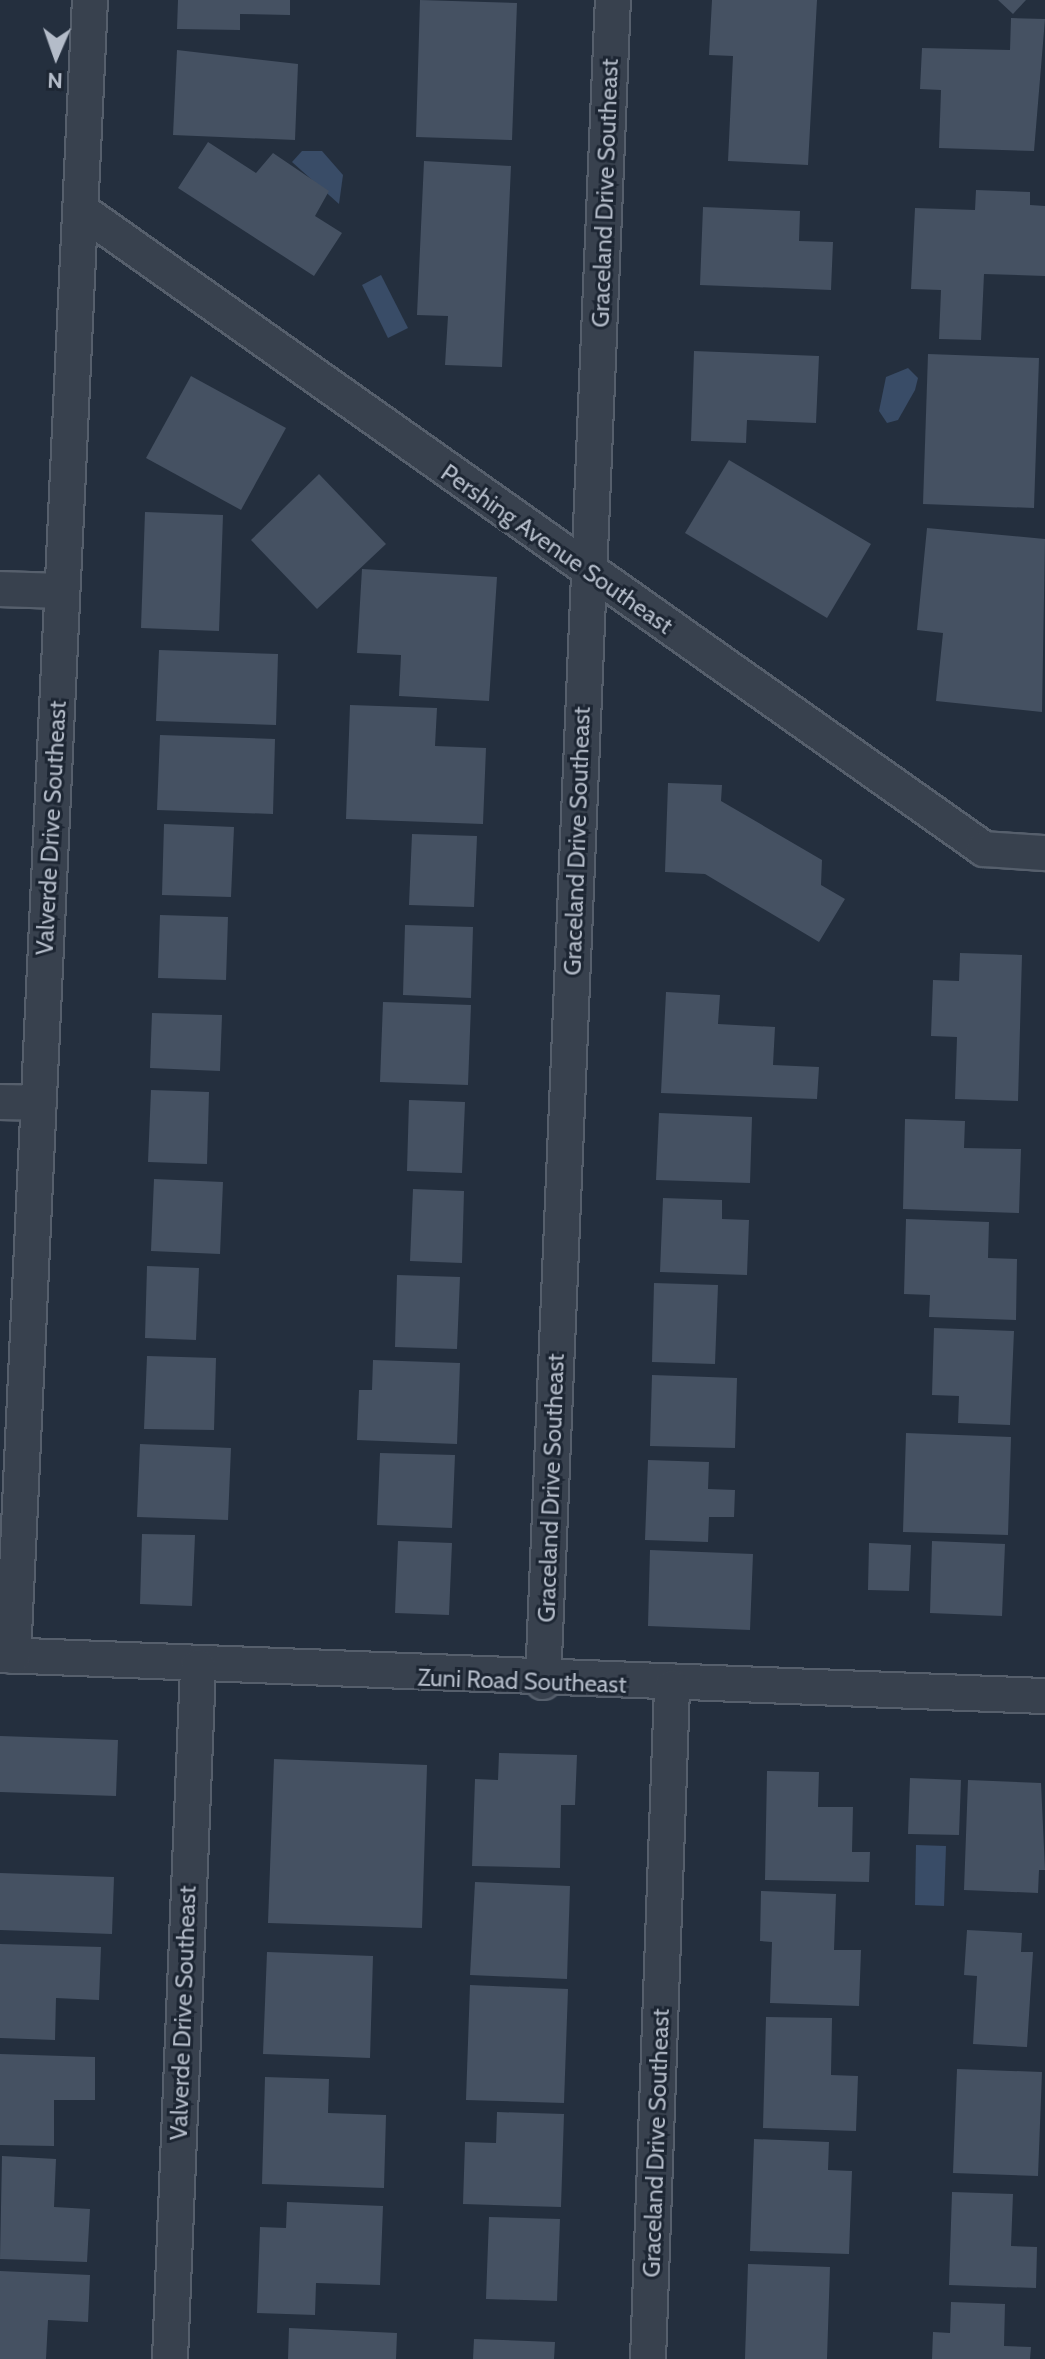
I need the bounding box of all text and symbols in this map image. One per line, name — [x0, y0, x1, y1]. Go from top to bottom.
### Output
north arrow — [16, 16, 96, 96]
street label: Graceland Drive Southeast — [586, 58, 624, 328]
text: N — [47, 67, 63, 94]
street label: Pershing Avenue Southeast — [436, 458, 678, 640]
street label: Valverde Drive Southeast — [30, 700, 72, 956]
street label: Graceland Drive Southeast — [558, 706, 596, 976]
street label: Graceland Drive Southeast — [532, 1353, 570, 1623]
street label: Zuni Road Southeast — [417, 1663, 627, 1699]
street label: Valverde Drive Southeast — [164, 1885, 202, 2141]
street label: Graceland Drive Southeast — [637, 2008, 675, 2278]

